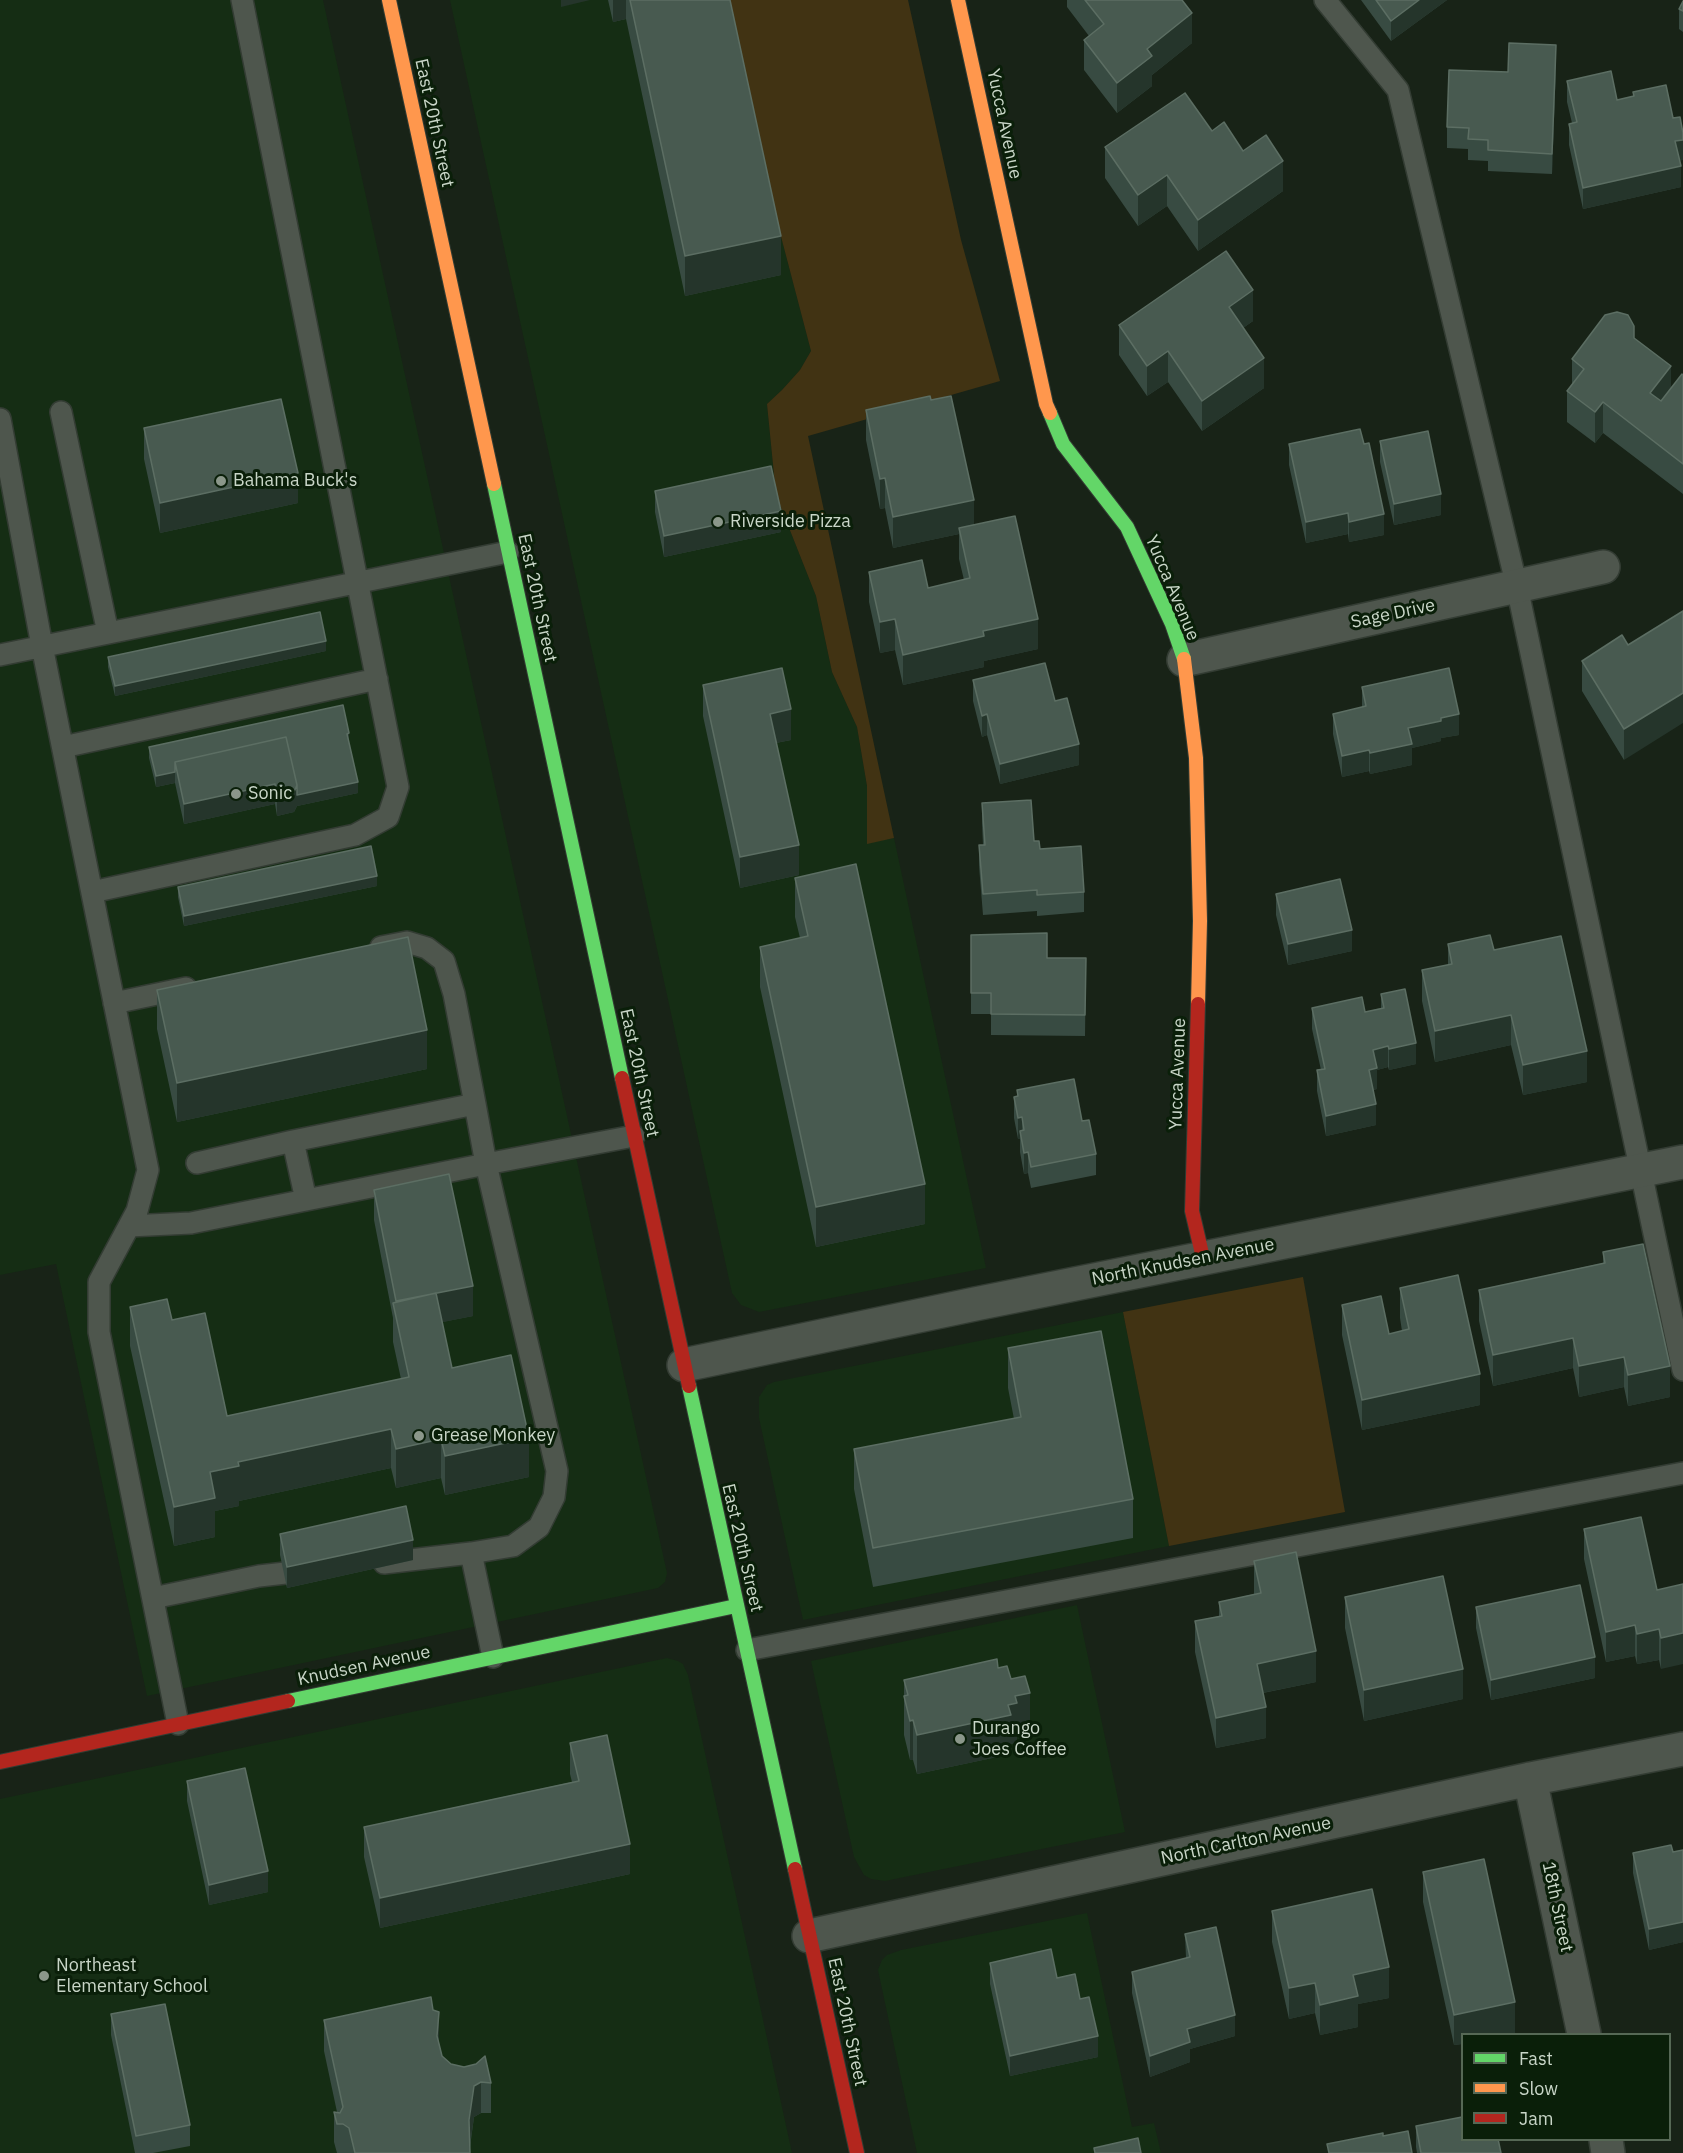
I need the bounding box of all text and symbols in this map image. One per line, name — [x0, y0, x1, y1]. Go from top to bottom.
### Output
street label: East 20th Street — [410, 57, 458, 189]
street label: Yucca Avenue — [982, 67, 1026, 181]
place label: Bahama Buck's — [233, 470, 357, 492]
marker: Bahama Buck's — [214, 474, 228, 488]
place label: Riverside Pizza — [730, 511, 851, 533]
marker: Riverside Pizza — [711, 515, 725, 529]
street label: East 20th Street — [513, 532, 561, 664]
street label: Yucca Avenue — [1140, 532, 1204, 644]
street label: Sage Drive — [1349, 595, 1437, 633]
place label: Sonic — [248, 783, 292, 805]
marker: Sonic — [229, 787, 243, 801]
street label: East 20th Street — [615, 1007, 663, 1139]
street label: Yucca Avenue — [1165, 1017, 1191, 1131]
street label: North Knudsen Avenue — [1090, 1234, 1276, 1290]
place label: Grease Monkey — [431, 1425, 555, 1447]
marker: Grease Monkey — [412, 1429, 426, 1443]
street label: East 20th Street — [717, 1482, 767, 1614]
street label: Knudsen Avenue — [296, 1641, 432, 1691]
place label: Durango Joes Coffee — [972, 1718, 1067, 1760]
marker: Durango Joes Coffee — [953, 1732, 967, 1746]
street label: North Carlton Avenue — [1159, 1812, 1333, 1870]
street label: 18th Street — [1537, 1860, 1577, 1954]
place label: Northeast Elementary School — [56, 1955, 208, 1998]
street label: East 20th Street — [823, 1956, 871, 2088]
marker: Northeast Elementary School — [37, 1969, 51, 1983]
legend — [1461, 2033, 1671, 2141]
text: Fast — [1519, 2047, 1553, 2070]
text: Slow — [1519, 2077, 1558, 2100]
text: Jam — [1519, 2107, 1554, 2130]

